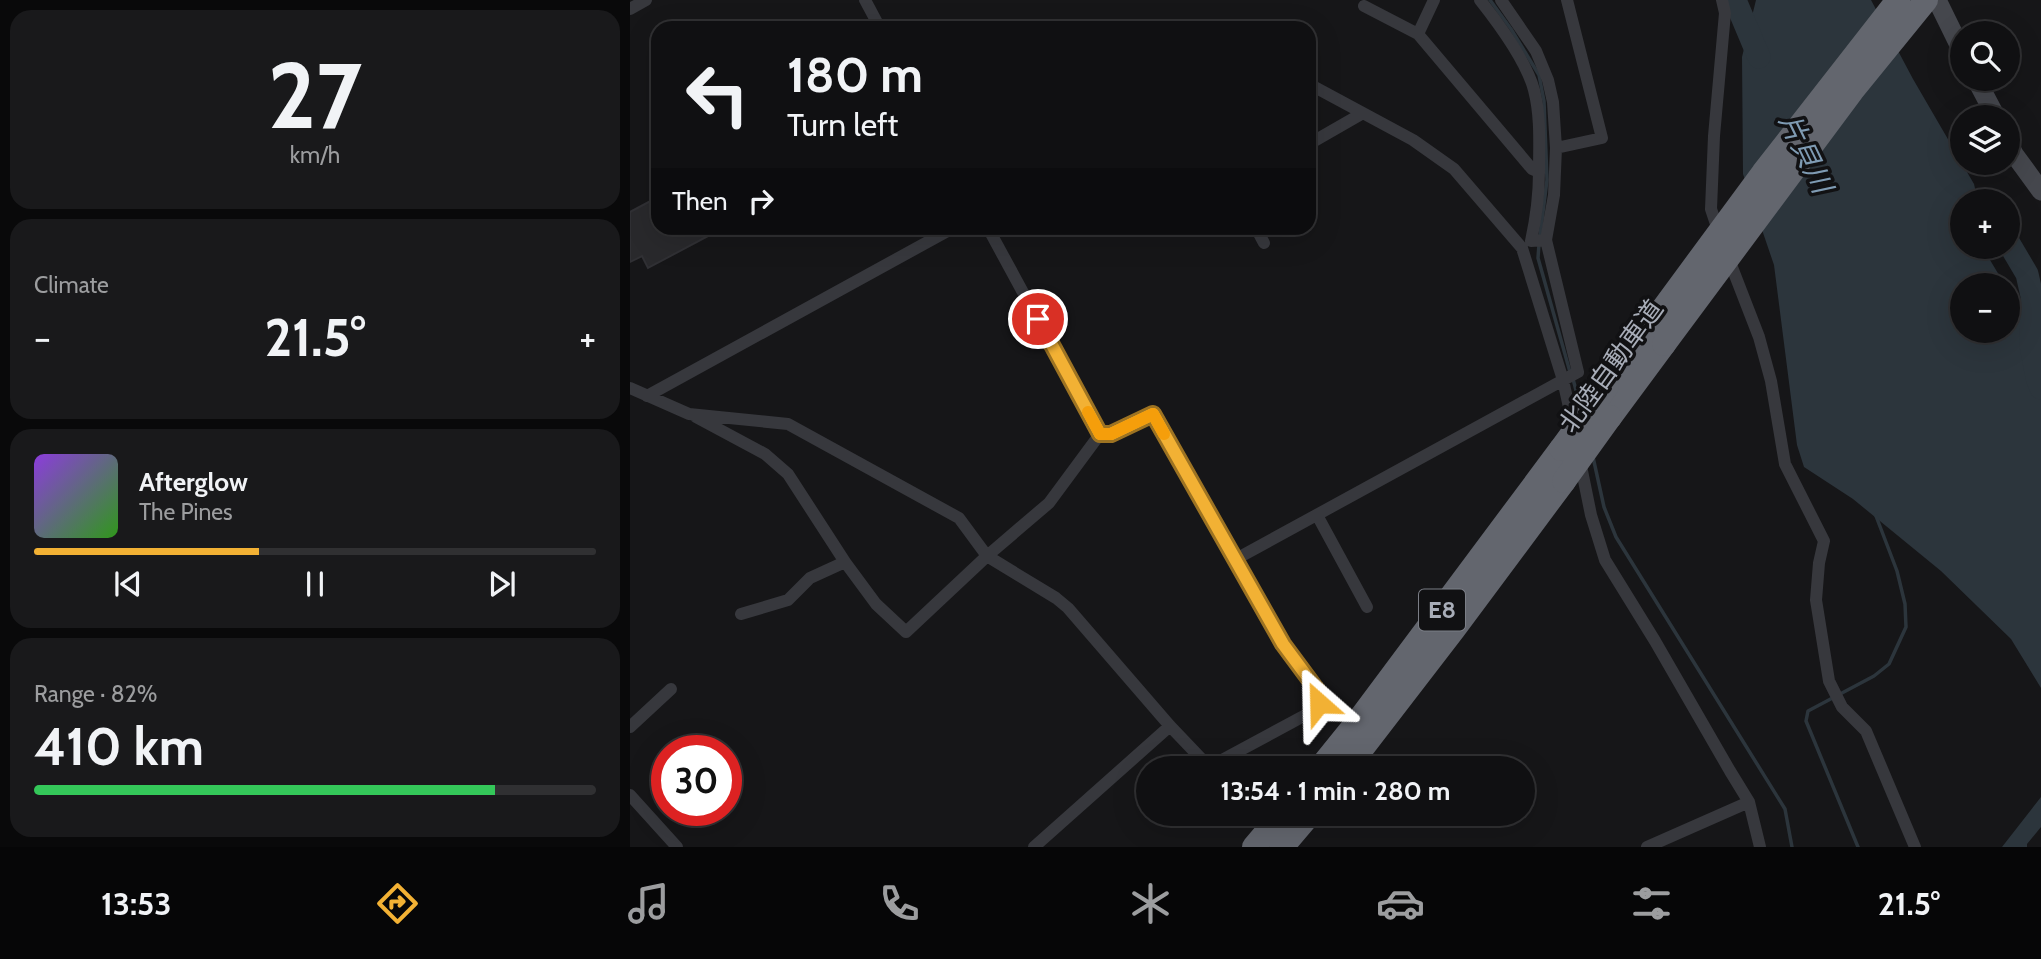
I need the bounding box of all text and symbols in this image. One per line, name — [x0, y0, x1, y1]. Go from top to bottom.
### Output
map controls — [1950, 21, 2020, 343]
button: search — [1950, 21, 2020, 91]
text: 27 — [268, 40, 362, 151]
text: 180 m — [787, 45, 923, 104]
icon: left — [672, 49, 763, 140]
text: Turn left — [787, 105, 898, 144]
button: layers — [1950, 105, 2020, 175]
water label: 片貝川 — [1772, 108, 1841, 201]
text: km/h — [290, 141, 340, 169]
icon: right — [742, 182, 780, 220]
text: Then — [672, 185, 728, 217]
button: + — [1950, 189, 2020, 259]
text: Climate — [34, 271, 109, 299]
button: − — [1950, 273, 2020, 343]
pin — [1008, 289, 1068, 349]
street label: 北陸自動車道 — [1552, 293, 1670, 439]
icon: arrive — [1019, 300, 1057, 338]
text: 21.5° — [264, 306, 366, 369]
text: − — [34, 314, 51, 361]
text: + — [579, 314, 596, 361]
text: Afterglow — [139, 466, 248, 498]
text: The Pines — [139, 498, 233, 526]
icon: previous — [109, 565, 147, 603]
icon: pause — [296, 565, 334, 603]
icon: next — [483, 565, 521, 603]
road number: E8 — [1419, 590, 1465, 630]
position arrow — [1282, 666, 1356, 740]
text: Range · 82% — [34, 680, 157, 708]
text: 410 km — [34, 715, 204, 778]
speed limit sign: 30 — [651, 735, 742, 826]
text: 13:54 · 1 min · 280 m — [1221, 775, 1450, 807]
icon: directions — [373, 879, 422, 928]
icon: music — [624, 879, 673, 928]
icon: phone — [875, 879, 924, 928]
icon: climate — [1126, 879, 1175, 928]
icon: car — [1376, 879, 1425, 928]
icon: filters — [1627, 879, 1676, 928]
text: 13:53 — [101, 884, 171, 923]
text: 21.5° — [1878, 884, 1940, 923]

